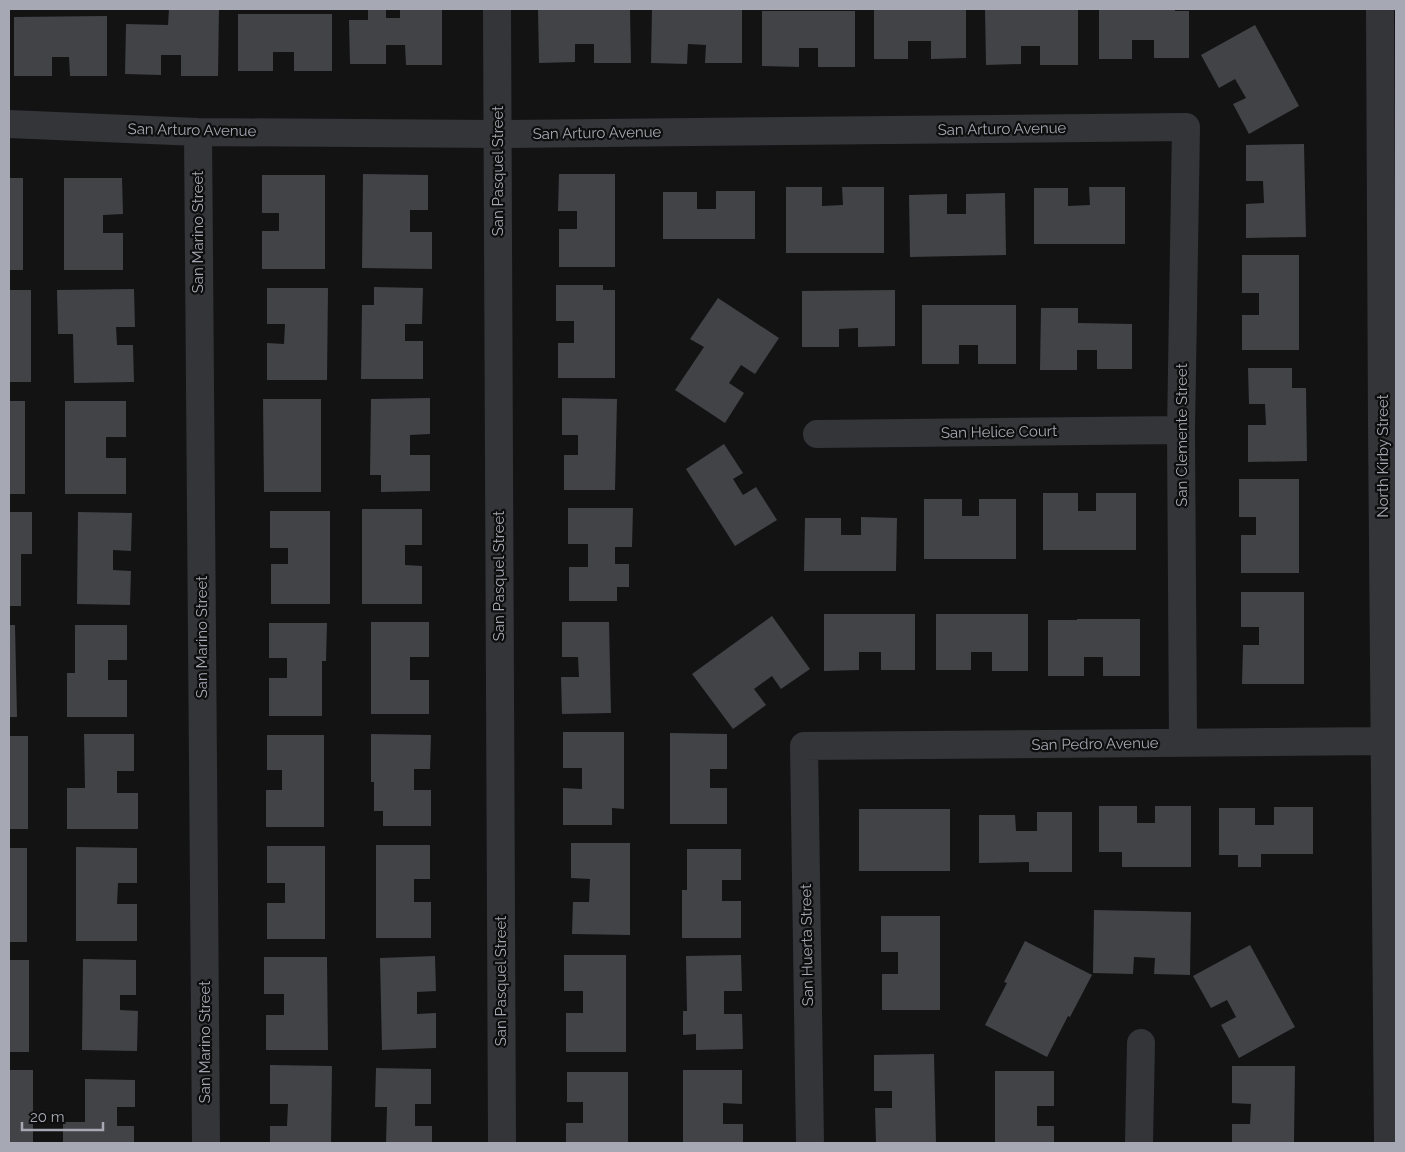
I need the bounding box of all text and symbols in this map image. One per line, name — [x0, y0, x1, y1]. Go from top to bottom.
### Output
street label: San Pasquel Street — [489, 106, 507, 236]
street label: San Arturo Avenue — [938, 119, 1067, 139]
street label: San Arturo Avenue — [128, 120, 257, 140]
street label: San Arturo Avenue — [533, 123, 662, 143]
street label: San Marino Street — [189, 171, 207, 293]
street label: San Clemente Street — [1173, 363, 1191, 507]
street label: North Kirby Street — [1374, 394, 1392, 518]
street label: San Helice Court — [941, 422, 1057, 442]
street label: San Pasquel Street — [490, 511, 508, 641]
street label: San Marino Street — [193, 576, 211, 698]
street label: San Pedro Avenue — [1031, 734, 1159, 754]
street label: San Huerta Street — [797, 884, 817, 1006]
street label: San Pasquel Street — [492, 916, 510, 1046]
street label: San Marino Street — [196, 981, 214, 1103]
scale bar — [22, 1100, 104, 1132]
text: 20 m — [30, 1108, 65, 1126]

